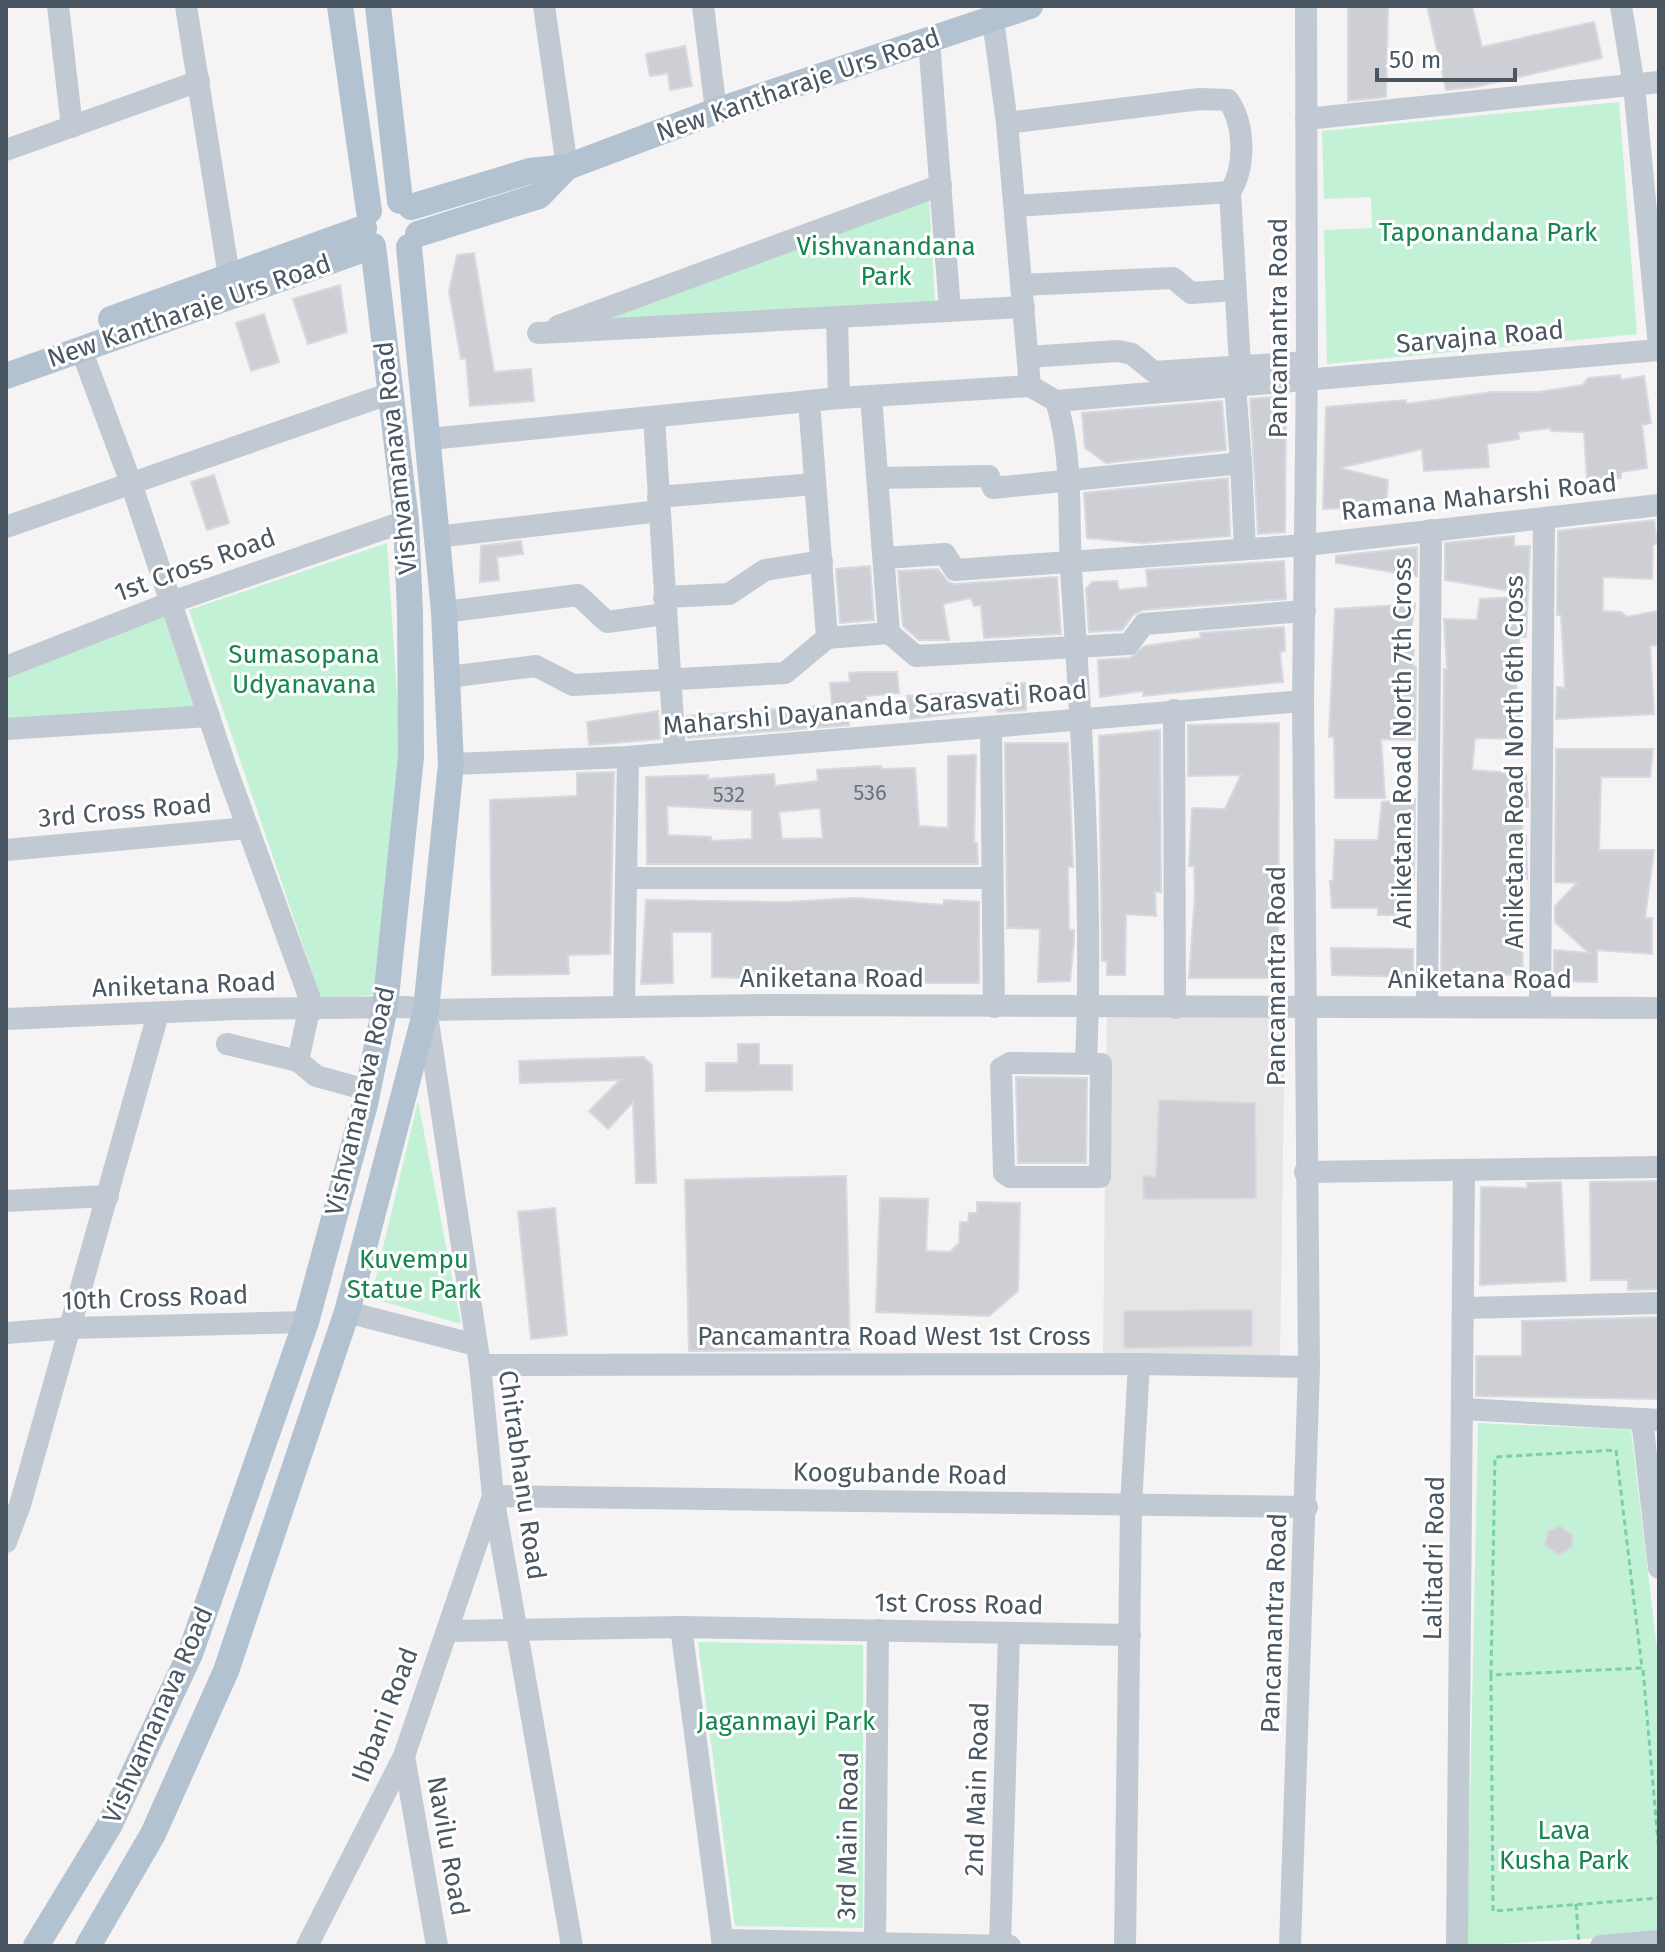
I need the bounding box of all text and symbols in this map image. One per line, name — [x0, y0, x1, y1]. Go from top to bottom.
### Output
street label: New Kantharaje Urs Road — [652, 22, 944, 148]
scale bar — [1377, 32, 1515, 82]
text: 50 m — [1389, 46, 1441, 74]
park label: Taponandana Park — [1379, 217, 1598, 248]
street label: Pancamantra Road — [1263, 218, 1294, 438]
park label: Vishvanandana Park — [796, 231, 976, 292]
street label: New Kantharaje Urs Road — [43, 248, 335, 374]
street label: Sarvajna Road — [1395, 314, 1565, 360]
street label: Vishvamanava Road — [368, 340, 424, 576]
street label: Ramana Maharshi Road — [1340, 467, 1618, 527]
street label: 1st Cross Road — [110, 522, 280, 608]
street label: Aniketana Road North 7th Cross — [1387, 557, 1418, 929]
street label: Aniketana Road North 6th Cross — [1499, 575, 1530, 949]
park label: Sumasopana Udyanavana — [228, 639, 380, 700]
street label: Maharshi Dayananda Sarasvati Road — [661, 674, 1089, 742]
house number: 536 — [853, 779, 887, 806]
house number: 532 — [713, 781, 745, 808]
street label: 3rd Cross Road — [37, 788, 213, 834]
street label: Pancamantra Road — [1261, 866, 1292, 1086]
street label: Aniketana Road — [740, 963, 924, 994]
street label: Aniketana Road — [1388, 964, 1572, 995]
street label: Aniketana Road — [91, 966, 277, 1004]
street label: Vishvamanava Road — [319, 983, 401, 1219]
park label: Kuvempu Statue Park — [347, 1244, 482, 1305]
street label: 10th Cross Road — [61, 1279, 249, 1317]
street label: Pancamantra Road West 1st Cross — [697, 1321, 1091, 1352]
street label: Chitrabhanu Road — [492, 1368, 552, 1582]
street label: Koogubande Road — [792, 1457, 1008, 1491]
street label: Lalitadri Road — [1417, 1475, 1451, 1641]
street label: Pancamantra Road — [1255, 1512, 1293, 1734]
street label: 1st Cross Road — [874, 1587, 1044, 1621]
street label: Vishvamanava Road — [96, 1602, 220, 1828]
street label: Ibbani Road — [345, 1643, 425, 1787]
street label: 2nd Main Road — [958, 1701, 996, 1877]
park label: Jaganmayi Park — [697, 1706, 876, 1737]
street label: 3rd Main Road — [831, 1752, 865, 1920]
street label: Navilu Road — [420, 1774, 476, 1918]
park label: Lava Kusha Park — [1499, 1815, 1630, 1876]

